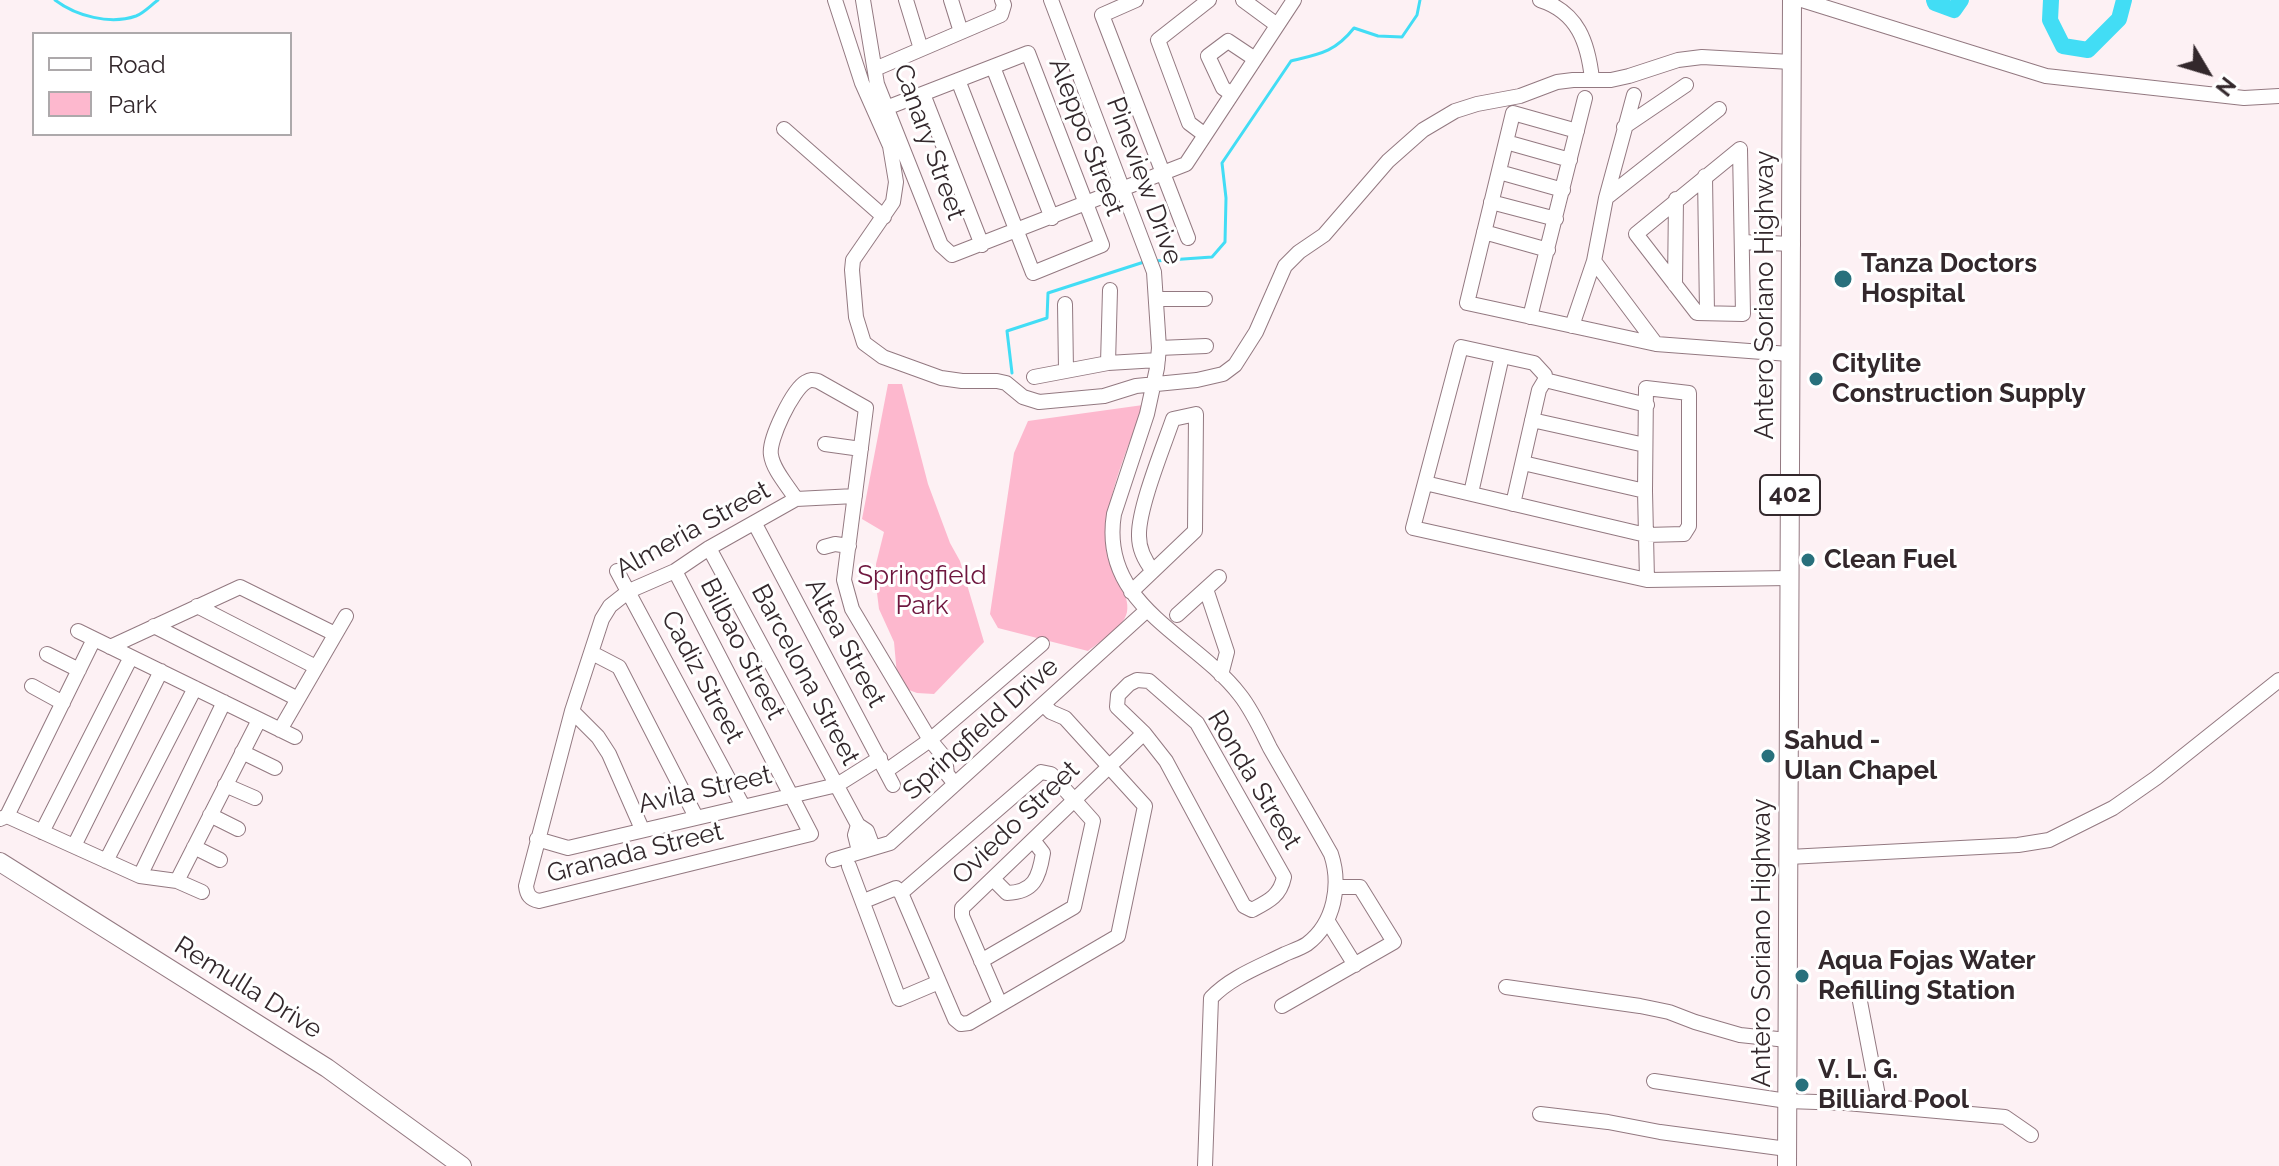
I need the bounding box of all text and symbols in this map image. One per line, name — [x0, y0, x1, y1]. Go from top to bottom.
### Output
legend — [32, 32, 292, 136]
north arrow — [2167, 32, 2247, 112]
text: Road — [108, 50, 166, 79]
street label: Aleppo Street — [1042, 54, 1130, 220]
street label: Canary Street — [886, 60, 972, 224]
text: N — [2211, 72, 2241, 101]
text: Park — [108, 90, 157, 119]
street label: Pineview Drive — [1099, 93, 1189, 269]
street label: Antero Soriano Highway — [1749, 150, 1781, 440]
place label: Tanza Doctors Hospital — [1861, 248, 2037, 310]
marker: Tanza Doctors Hospital — [1832, 268, 1854, 290]
place label: Citylite Construction Supply — [1832, 348, 2086, 410]
marker: Citylite Construction Supply — [1807, 370, 1825, 388]
street label: Almeria Street — [610, 475, 776, 585]
road number: 402 — [1760, 475, 1820, 515]
place label: Clean Fuel — [1824, 544, 1957, 576]
marker: Clean Fuel — [1799, 551, 1817, 569]
park label: Springfield Park — [857, 560, 987, 622]
street label: Bilbao Street — [693, 573, 791, 725]
street label: Altea Street — [798, 573, 892, 713]
street label: Barcelona Street — [744, 579, 866, 771]
street label: Cadiz Street — [654, 606, 750, 748]
street label: Springfield Drive — [897, 651, 1065, 807]
street label: Ronda Street — [1200, 705, 1308, 855]
place label: Sahud - Ulan Chapel — [1784, 725, 1937, 786]
marker: Sahud - Ulan Chapel — [1759, 747, 1777, 765]
street label: Oviedo Street — [946, 755, 1086, 891]
street label: Avila Street — [635, 759, 775, 821]
street label: Antero Soriano Highway — [1746, 798, 1778, 1088]
street label: Granada Street — [544, 816, 726, 890]
street label: Remulla Drive — [168, 930, 328, 1046]
place label: Aqua Fojas Water Refilling Station — [1818, 945, 2036, 1006]
marker: Aqua Fojas Water Refilling Station — [1793, 967, 1811, 985]
place label: V. L. G. Billiard Pool — [1818, 1054, 1969, 1116]
marker: V. L. G. Billiard Pool — [1793, 1076, 1811, 1094]

